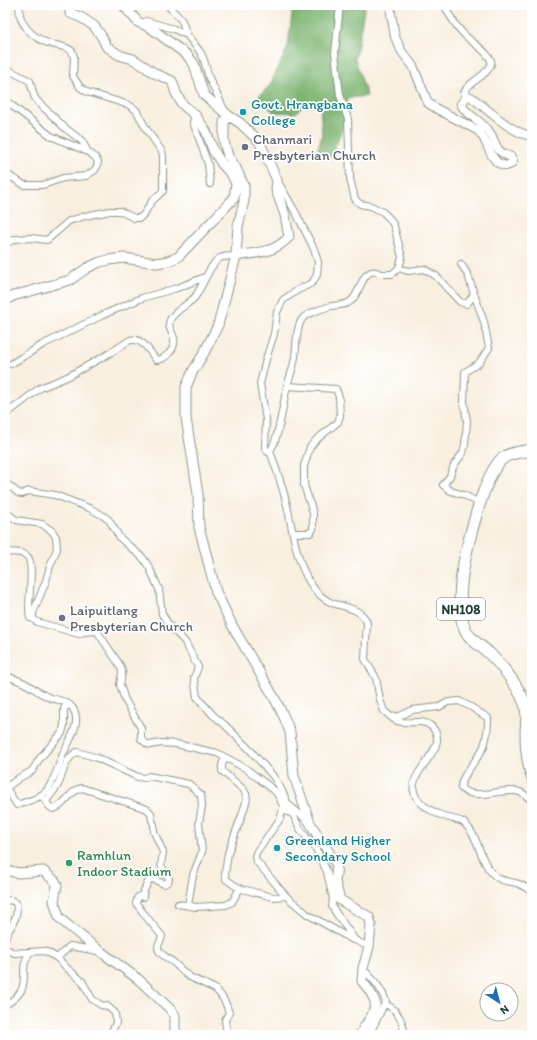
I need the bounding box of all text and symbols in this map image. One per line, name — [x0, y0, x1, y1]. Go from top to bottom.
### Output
place label: Govt. Hrangbana College — [251, 96, 354, 129]
marker: Govt. Hrangbana College — [238, 107, 248, 117]
place label: Chanmari Presbyterian Church — [253, 131, 376, 164]
marker: Chanmari Presbyterian Church — [240, 142, 250, 152]
road number: NH108 — [437, 598, 485, 620]
place label: Laipuitlang Presbyterian Church — [70, 602, 193, 635]
marker: Laipuitlang Presbyterian Church — [57, 613, 67, 623]
place label: Greenland Higher Secondary School — [285, 832, 391, 865]
marker: Greenland Higher Secondary School — [272, 843, 282, 853]
place label: Ramhlun Indoor Stadium — [77, 847, 172, 880]
marker: Ramhlun Indoor Stadium — [64, 858, 74, 868]
north arrow — [479, 982, 519, 1022]
text: N — [498, 1002, 511, 1017]

